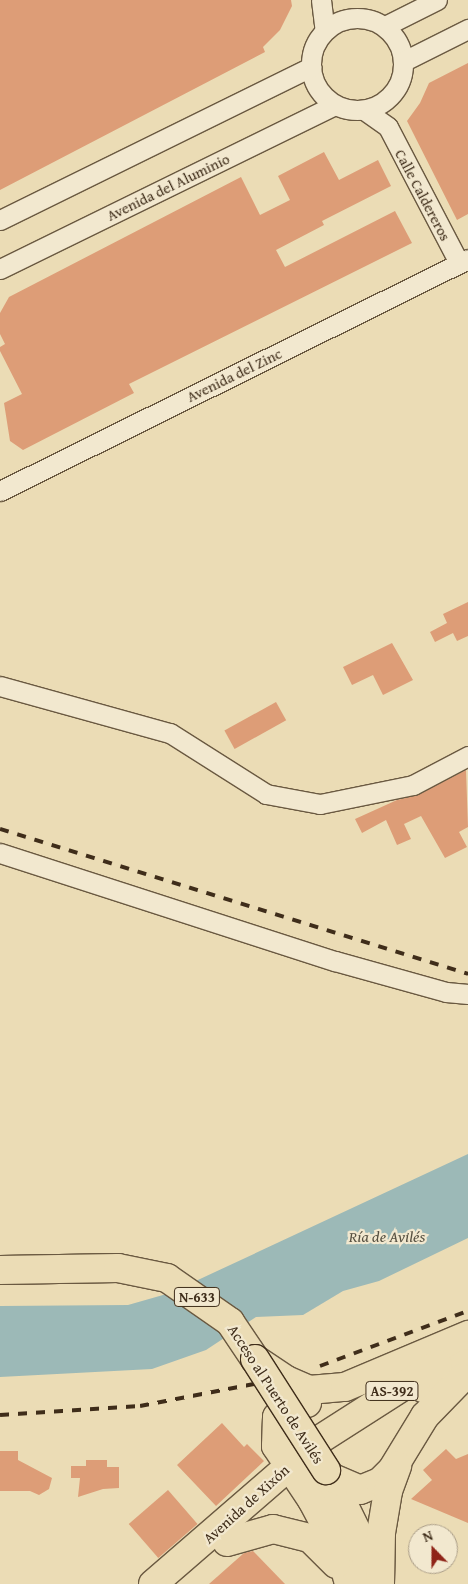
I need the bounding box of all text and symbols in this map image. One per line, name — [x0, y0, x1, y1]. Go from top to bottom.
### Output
street label: Calle Caldereros — [391, 146, 455, 244]
street label: Avenida del Aluminio — [104, 149, 232, 225]
street label: Avenida del Zinc — [184, 344, 284, 406]
water label: Ría de Avilés — [349, 1226, 425, 1246]
road number: N-633 — [173, 1285, 221, 1308]
street label: Acceso al Puerto de Avilés — [224, 1321, 328, 1467]
road number: AS-392 — [364, 1380, 420, 1402]
street label: Avenida de Xixón — [199, 1461, 293, 1547]
north arrow — [408, 1524, 458, 1574]
text: N — [420, 1525, 436, 1547]

